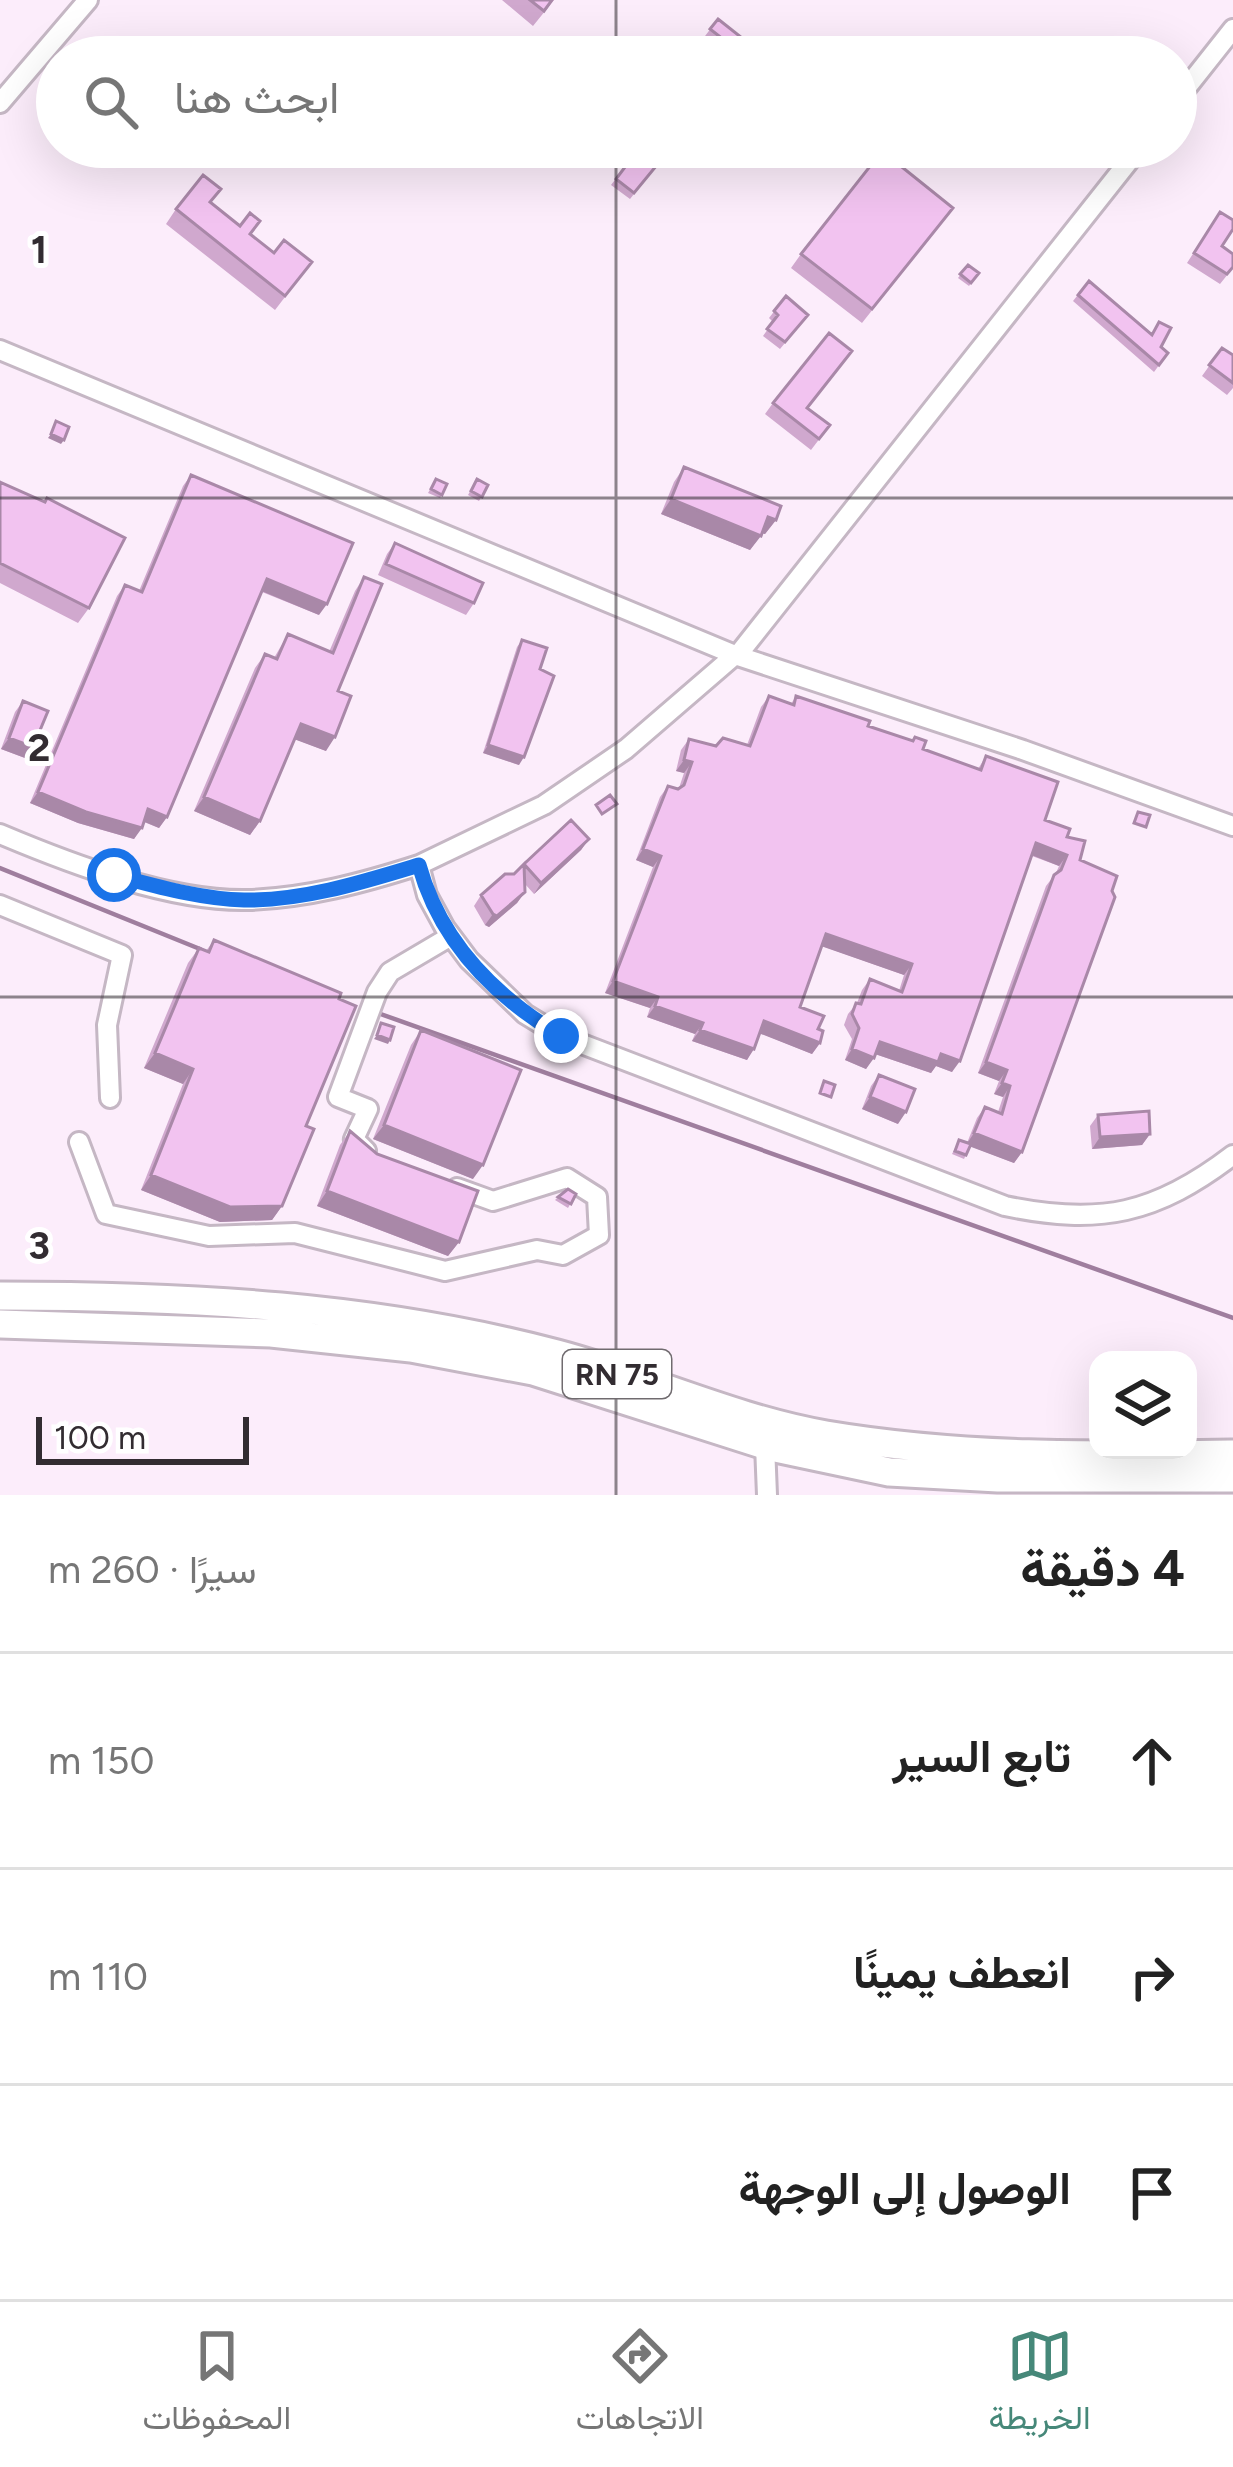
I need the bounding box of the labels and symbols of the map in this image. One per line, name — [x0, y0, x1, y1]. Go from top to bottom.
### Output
text: 1 — [31, 226, 47, 273]
text: 2 — [28, 724, 50, 771]
route start — [87, 848, 141, 902]
route end — [534, 1009, 588, 1063]
text: 3 — [28, 1222, 50, 1269]
road number: RN 75 — [563, 1350, 671, 1398]
scale bar — [36, 1411, 249, 1464]

